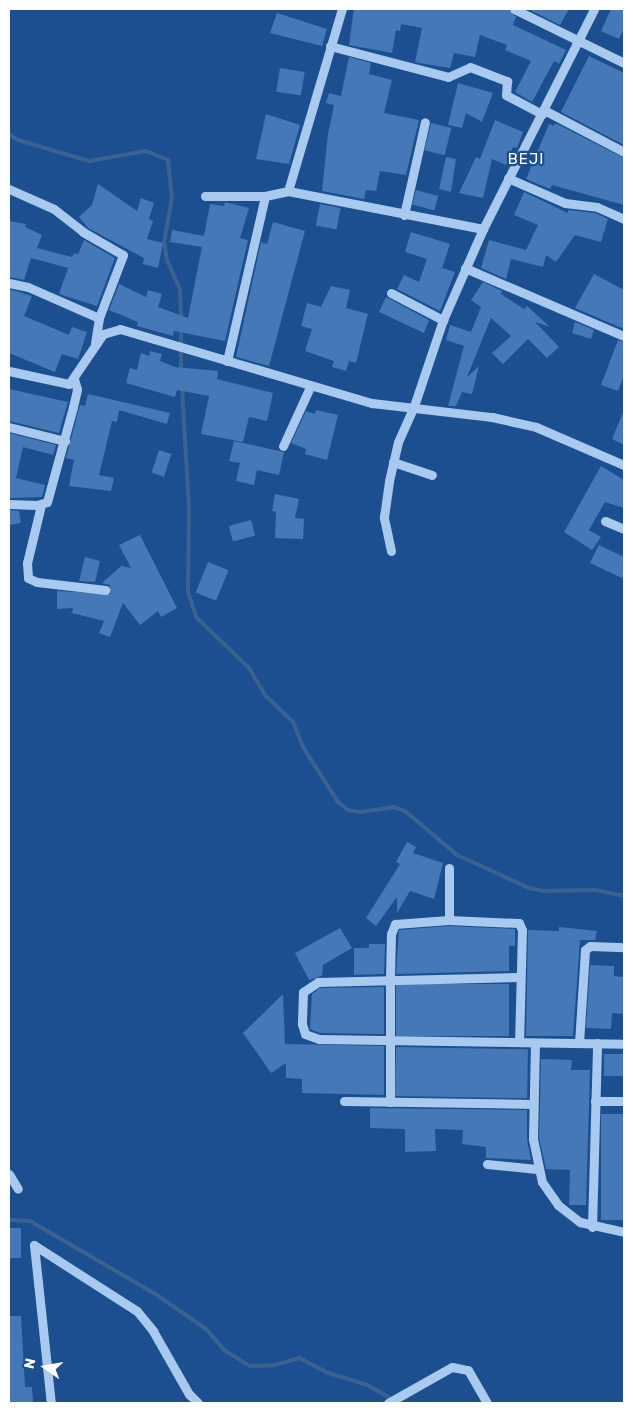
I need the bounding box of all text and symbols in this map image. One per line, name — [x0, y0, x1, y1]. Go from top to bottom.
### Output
district label: BEJI — [507, 151, 545, 169]
north arrow — [20, 1342, 70, 1392]
text: N — [20, 1357, 39, 1370]

